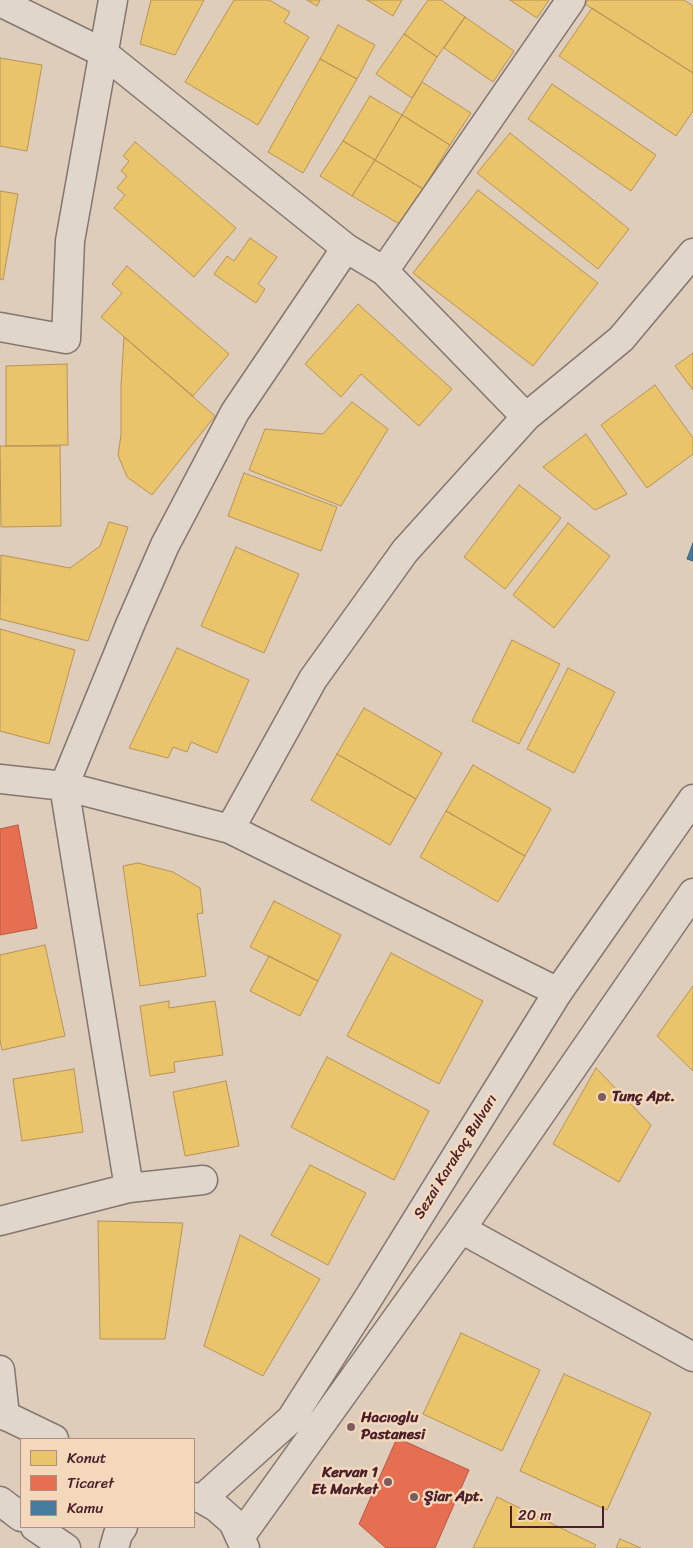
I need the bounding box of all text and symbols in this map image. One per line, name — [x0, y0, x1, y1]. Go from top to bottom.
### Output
place label: Tunç Apt. — [612, 1088, 675, 1106]
street label: Sezai Karakoç Bulvarı — [410, 1091, 502, 1223]
marker: Tunç Apt. — [596, 1091, 608, 1103]
place label: Hacıoglu Pastanesi — [361, 1409, 425, 1444]
marker: Hacıoglu Pastanesi — [345, 1421, 357, 1433]
legend — [20, 1438, 195, 1528]
text: Konut — [67, 1445, 106, 1471]
place label: Kervan 1 Et Market — [312, 1464, 378, 1499]
text: Ticaret — [67, 1470, 114, 1496]
marker: Kervan 1 Et Market — [382, 1476, 394, 1488]
place label: Şiar Apt. — [424, 1488, 484, 1506]
marker: Şiar Apt. — [408, 1491, 420, 1503]
text: Kamu — [67, 1495, 103, 1521]
scale bar — [513, 1496, 607, 1528]
text: 20 m — [518, 1502, 552, 1528]

